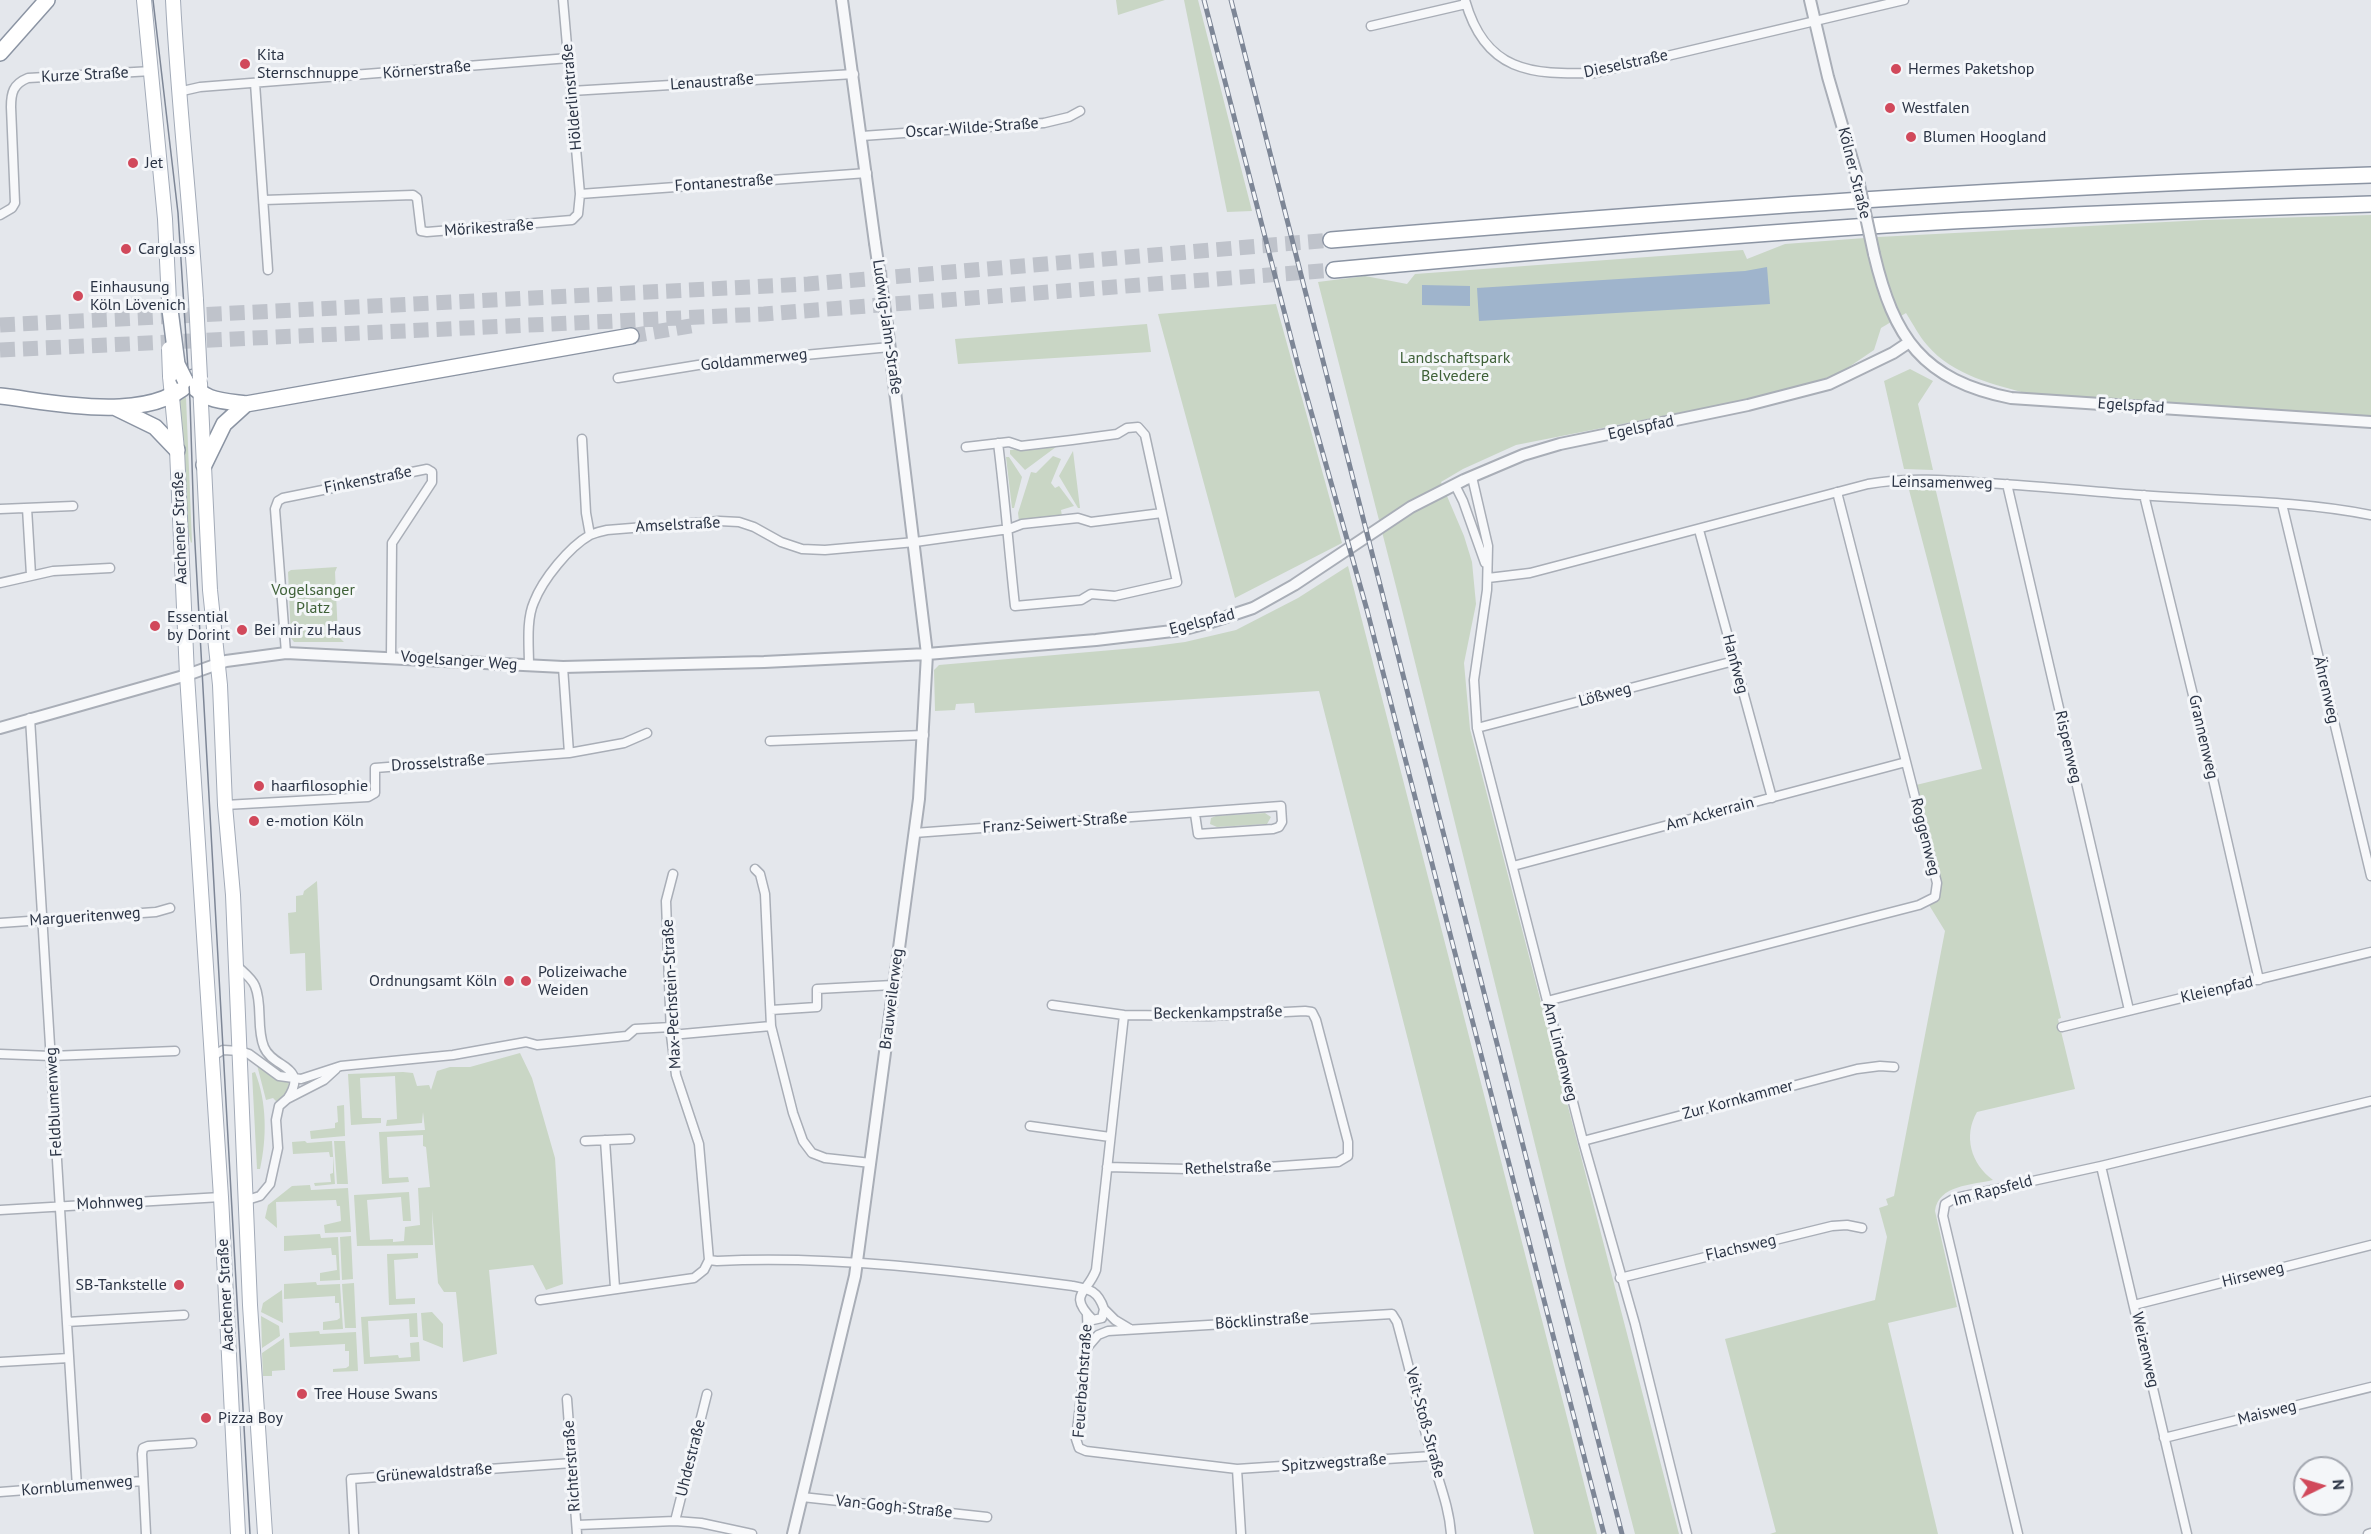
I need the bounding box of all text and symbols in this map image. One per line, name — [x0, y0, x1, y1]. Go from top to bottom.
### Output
street label: Hölderlinstraße — [558, 43, 586, 151]
place label: Kita Sternschnuppe — [257, 45, 359, 83]
street label: Dieselstraße — [1582, 46, 1670, 82]
marker: Kita Sternschnuppe — [238, 57, 252, 71]
street label: Körnerstraße — [382, 57, 472, 83]
place label: Hermes Paketshop — [1908, 59, 2035, 79]
marker: Hermes Paketshop — [1889, 62, 1903, 76]
street label: Kurze Straße — [41, 63, 129, 87]
street label: Lenaustraße — [669, 69, 755, 95]
place label: Westfalen — [1902, 98, 1969, 118]
marker: Westfalen — [1883, 101, 1897, 115]
street label: Oscar-Wilde-Straße — [905, 114, 1039, 142]
street label: Kölner Straße — [1833, 125, 1875, 221]
place label: Blumen Hoogland — [1923, 127, 2046, 147]
marker: Blumen Hoogland — [1904, 130, 1918, 144]
place label: Jet — [145, 153, 163, 173]
marker: Jet — [126, 156, 140, 170]
street label: Fontanestraße — [674, 170, 774, 196]
street label: Mörikestraße — [444, 215, 534, 241]
place label: Carglass — [138, 239, 195, 259]
marker: Carglass — [119, 242, 133, 256]
street label: Ludwig-Jahn-Straße — [868, 258, 906, 396]
place label: Einhausung Köln Lövenich — [90, 277, 186, 315]
marker: Einhausung Köln Lövenich — [71, 289, 85, 303]
street label: Goldammerweg — [700, 345, 808, 375]
park label: Landschaftspark Belvedere — [1400, 348, 1510, 386]
street label: Egelspfad — [2097, 394, 2165, 418]
street label: Egelspfad — [1606, 412, 1676, 444]
street label: Finkenstraße — [323, 462, 413, 498]
street label: Aachener Straße — [168, 471, 192, 585]
street label: Leinsamenweg — [1891, 473, 1993, 493]
street label: Amselstraße — [635, 513, 721, 537]
park label: Vogelsanger Platz — [271, 580, 355, 618]
street label: Egelspfad — [1167, 605, 1237, 639]
place label: Essential by Dorint — [167, 607, 230, 645]
marker: Essential by Dorint — [148, 619, 162, 633]
place label: Bei mir zu Haus — [254, 620, 361, 640]
marker: Bei mir zu Haus — [235, 623, 249, 637]
street label: Hanfweg — [1718, 632, 1752, 696]
street label: Vogelsanger Weg — [400, 647, 518, 675]
street label: Ährenweg — [2309, 654, 2343, 726]
street label: Lößweg — [1577, 679, 1633, 711]
street label: Grannenweg — [2184, 693, 2222, 781]
street label: Rispenweg — [2050, 709, 2086, 785]
street label: Drosselstraße — [391, 750, 485, 776]
place label: haarfilosophie — [271, 776, 368, 796]
marker: haarfilosophie — [252, 779, 266, 793]
street label: Am Ackerrain — [1664, 793, 1756, 835]
street label: Roggenweg — [1906, 796, 1944, 878]
street label: Franz-Seiwert-Straße — [982, 808, 1128, 838]
place label: e-motion Köln — [266, 811, 364, 831]
marker: e-motion Köln — [247, 814, 261, 828]
street label: Margueritenweg — [29, 904, 141, 930]
street label: Max-Pechstein-Straße — [658, 919, 686, 1069]
street label: Brauweilerweg — [876, 947, 908, 1051]
place label: Polizeiwache Weiden — [538, 962, 627, 1000]
place label: Ordnungsamt Köln — [369, 971, 497, 991]
street label: Kleienpfad — [2179, 972, 2255, 1008]
marker: Ordnungsamt Köln — [502, 974, 516, 988]
marker: Polizeiwache Weiden — [519, 974, 533, 988]
street label: Am Lindenweg — [1538, 1000, 1582, 1104]
street label: Beckenkampstraße — [1153, 1002, 1283, 1024]
street label: Feldblumenweg — [42, 1047, 66, 1157]
street label: Zur Kornkammer — [1681, 1076, 1795, 1124]
street label: Rethelstraße — [1184, 1157, 1272, 1179]
street label: Im Rapsfeld — [1951, 1171, 2035, 1211]
street label: Mohnweg — [76, 1192, 144, 1214]
street label: Flachsweg — [1704, 1231, 1778, 1265]
street label: Aachener Straße — [213, 1238, 239, 1352]
street label: Hirseweg — [2220, 1258, 2286, 1292]
place label: SB-Tankstelle — [76, 1275, 167, 1295]
marker: SB-Tankstelle — [172, 1278, 186, 1292]
street label: Böcklinstraße — [1215, 1308, 1309, 1334]
street label: Weizenweg — [2127, 1310, 2163, 1390]
street label: Feuerbachstraße — [1069, 1323, 1097, 1439]
street label: Veit-Stoß-Straße — [1401, 1366, 1449, 1480]
place label: Tree House Swans — [314, 1384, 438, 1404]
marker: Tree House Swans — [295, 1387, 309, 1401]
street label: Maisweg — [2236, 1396, 2298, 1430]
place label: Pizza Boy — [218, 1408, 283, 1428]
marker: Pizza Boy — [199, 1411, 213, 1425]
street label: Uhdestraße — [672, 1417, 710, 1499]
street label: Richterstraße — [559, 1420, 585, 1512]
street label: Spitzwegstraße — [1281, 1450, 1387, 1476]
north arrow — [2293, 1456, 2353, 1516]
street label: Grünewaldstraße — [375, 1459, 493, 1487]
street label: Kornblumenweg — [21, 1472, 133, 1500]
text: N — [2329, 1478, 2349, 1491]
street label: Van-Gogh-Straße — [835, 1491, 953, 1523]

